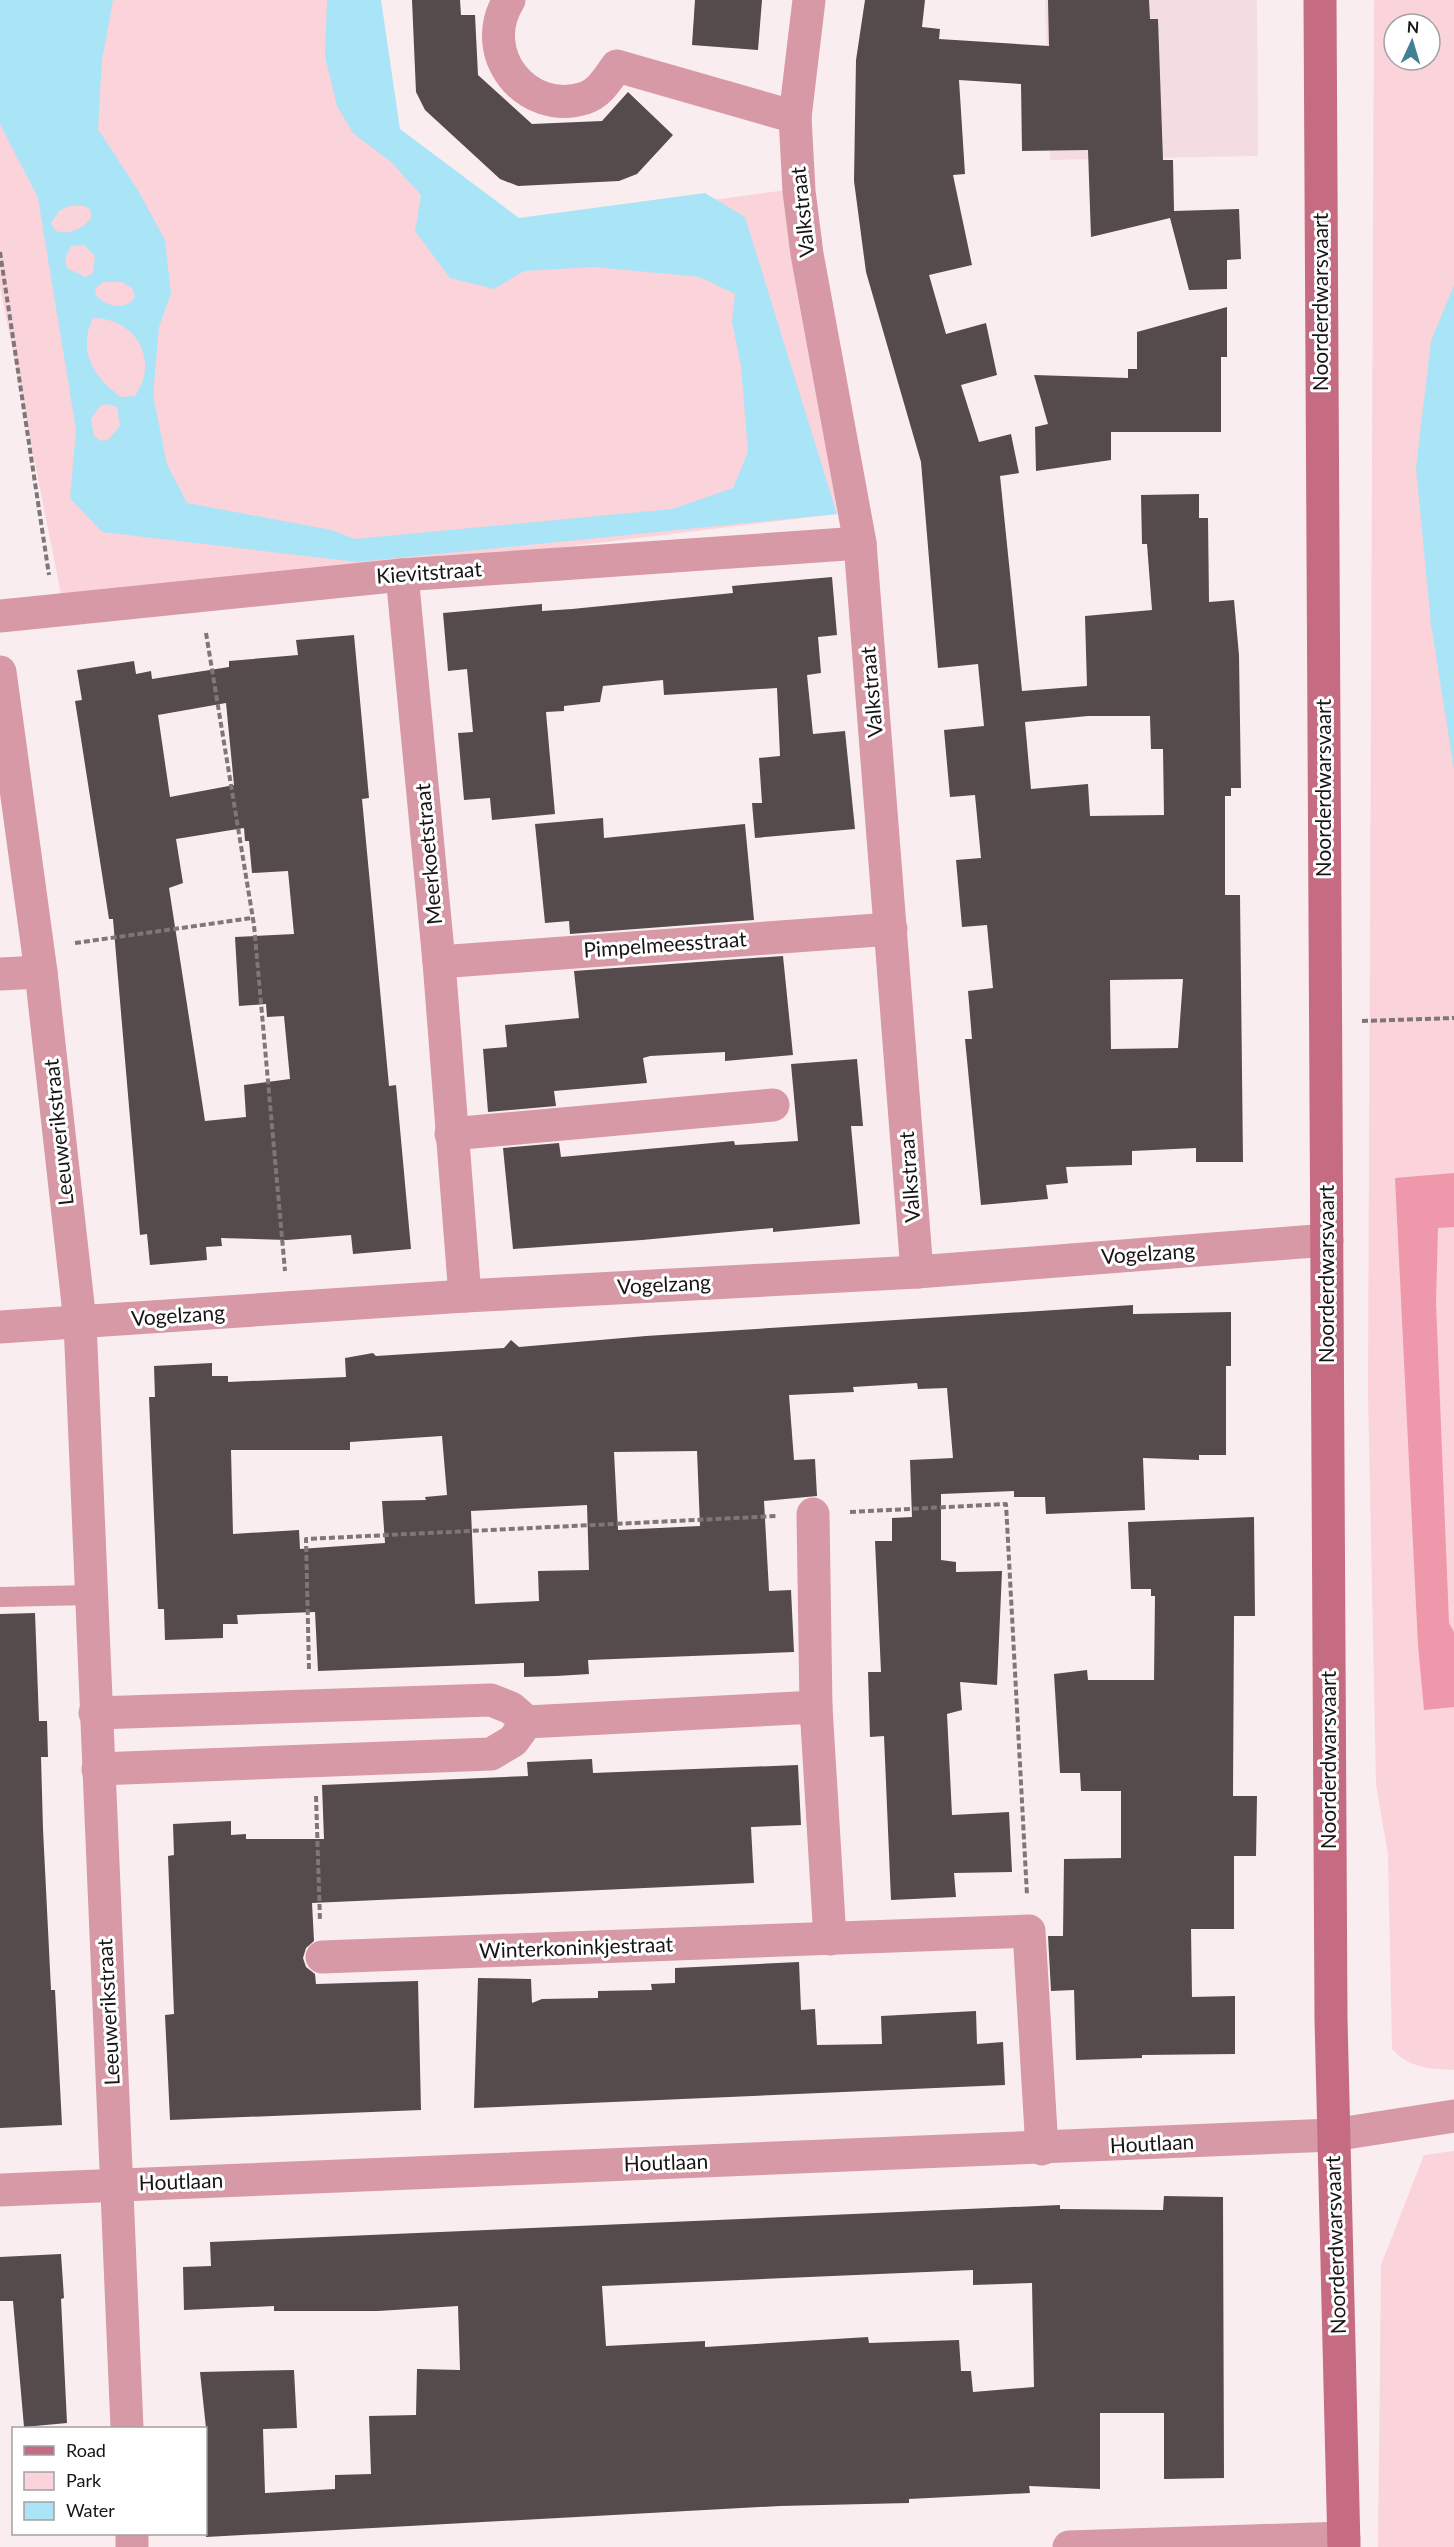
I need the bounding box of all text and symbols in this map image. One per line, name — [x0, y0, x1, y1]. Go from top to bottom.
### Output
north arrow — [1382, 12, 1442, 72]
text: N — [1406, 17, 1420, 36]
street label: Valkstraat — [784, 165, 819, 259]
street label: Noorderdwarsvaart — [1307, 212, 1332, 391]
street label: Kievitstraat — [375, 555, 483, 588]
street label: Valkstraat — [854, 645, 887, 739]
street label: Noorderdwarsvaart — [1310, 698, 1335, 877]
street label: Meerkoetstraat — [409, 782, 446, 926]
street label: Pimpelmeesstraat — [582, 925, 748, 962]
street label: Leeuwerikstraat — [37, 1057, 78, 1207]
street label: Valkstraat — [893, 1130, 924, 1223]
street label: Noorderdwarsvaart — [1313, 1184, 1338, 1363]
street label: Vogelzang — [1100, 1237, 1196, 1268]
street label: Vogelzang — [616, 1269, 712, 1298]
street label: Vogelzang — [130, 1299, 226, 1330]
street label: Noorderdwarsvaart — [1315, 1670, 1340, 1849]
street label: Winterkoninkjestraat — [479, 1931, 674, 1962]
street label: Leeuwerikstraat — [91, 1938, 124, 2086]
street label: Houtlaan — [1109, 2128, 1195, 2157]
street label: Houtlaan — [623, 2148, 709, 2175]
street label: Noorderdwarsvaart — [1319, 2155, 1350, 2335]
street label: Houtlaan — [138, 2167, 224, 2194]
legend — [12, 2427, 207, 2535]
text: Road — [66, 2439, 106, 2461]
text: Park — [66, 2469, 102, 2491]
text: Water — [66, 2499, 115, 2521]

